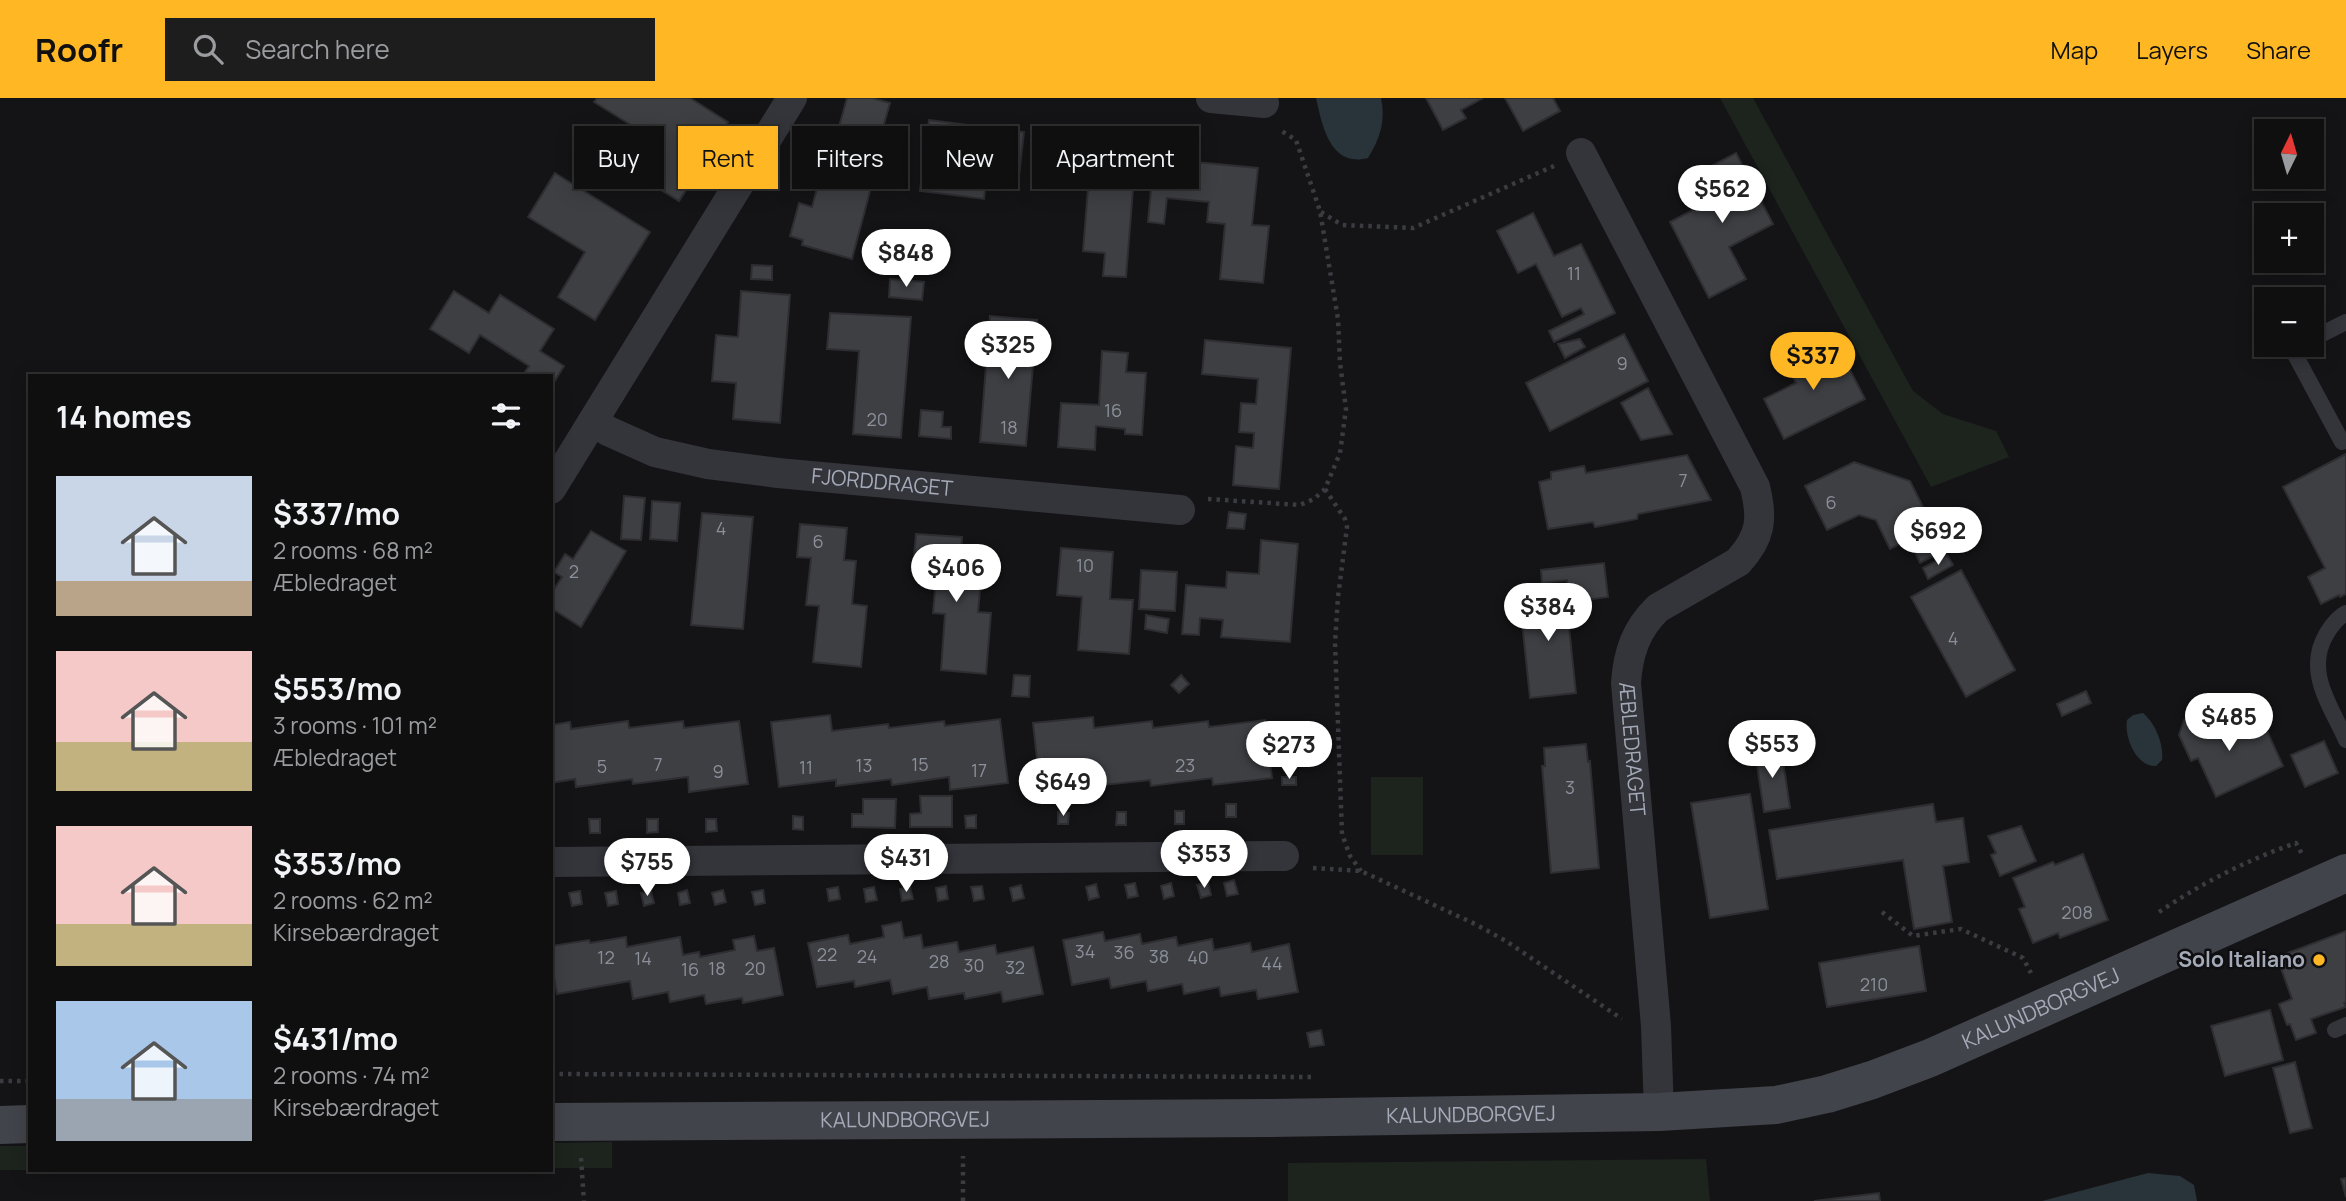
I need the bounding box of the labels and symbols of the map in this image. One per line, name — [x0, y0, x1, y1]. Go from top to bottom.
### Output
north arrow — [2254, 119, 2324, 189]
pin: $562 — [1681, 166, 1763, 225]
pin: $848 — [865, 230, 947, 289]
house number: 11 — [1567, 261, 1581, 285]
pin: $325 — [967, 322, 1049, 381]
pin: $337 — [1772, 332, 1854, 392]
house number: 9 — [1616, 351, 1628, 375]
house number: 16 — [1104, 398, 1122, 422]
house number: 20 — [866, 407, 888, 431]
house number: 18 — [1000, 415, 1018, 439]
street label: FJORDDRAGET — [810, 461, 955, 502]
house number: 7 — [1678, 468, 1688, 492]
house number: 6 — [1825, 490, 1837, 514]
pin: $692 — [1897, 508, 1979, 567]
house number: 4 — [716, 516, 726, 540]
house number: 6 — [812, 529, 824, 553]
pin: $406 — [915, 545, 997, 604]
house number: 10 — [1076, 553, 1094, 577]
house number: 2 — [569, 559, 579, 583]
pin: $384 — [1507, 584, 1589, 643]
house number: 4 — [1948, 626, 1958, 650]
street label: ÆBLEDRAGET — [1613, 681, 1653, 817]
pin: $485 — [2188, 694, 2270, 753]
pin: $553 — [1731, 720, 1813, 780]
pin: $273 — [1248, 722, 1330, 781]
house number: 7 — [653, 752, 663, 776]
house number: 15 — [911, 752, 929, 776]
house number: 13 — [856, 753, 872, 777]
house number: 23 — [1175, 753, 1195, 777]
house number: 5 — [597, 754, 607, 778]
house number: 11 — [799, 755, 813, 779]
house number: 17 — [971, 758, 987, 782]
pin: $649 — [1022, 758, 1104, 818]
house number: 9 — [712, 759, 724, 783]
house number: 3 — [1565, 775, 1575, 799]
pin: $353 — [1163, 830, 1245, 890]
pin: $431 — [865, 834, 947, 894]
pin: $755 — [606, 838, 688, 898]
house number: 208 — [2061, 900, 2093, 924]
house number: 34 — [1075, 939, 1095, 963]
house number: 36 — [1113, 940, 1135, 964]
house number: 22 — [817, 942, 837, 966]
house number: 24 — [857, 944, 877, 968]
house number: 38 — [1149, 944, 1169, 968]
house number: 12 — [597, 945, 615, 969]
house number: 40 — [1187, 945, 1209, 969]
place label: Solo Italiano — [2178, 945, 2305, 973]
house number: 14 — [634, 946, 652, 970]
house number: 28 — [929, 949, 949, 973]
house number: 44 — [1261, 951, 1283, 975]
marker: Solo Italiano — [2311, 952, 2327, 968]
house number: 30 — [964, 953, 984, 977]
house number: 32 — [1005, 955, 1025, 979]
house number: 18 — [708, 956, 726, 980]
house number: 20 — [744, 956, 766, 980]
house number: 16 — [681, 957, 699, 981]
street label: KALUNDBORGVEJ — [1957, 960, 2124, 1055]
house number: 210 — [1860, 972, 1888, 996]
street label: KALUNDBORGVEJ — [1386, 1099, 1556, 1129]
street label: KALUNDBORGVEJ — [820, 1105, 990, 1134]

